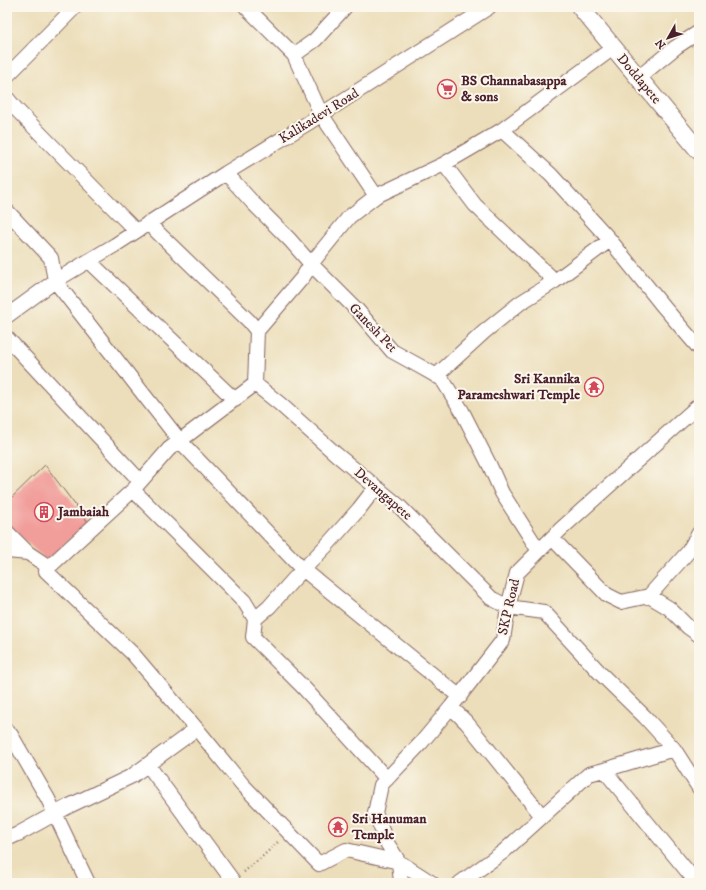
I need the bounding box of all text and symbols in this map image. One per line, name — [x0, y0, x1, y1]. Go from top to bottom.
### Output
north arrow — [648, 18, 688, 58]
text: N — [653, 36, 669, 52]
street label: Doddapete — [613, 50, 665, 108]
place label: BS Channabasappa & sons — [461, 72, 568, 106]
supermarket icon: BS Channabasappa & sons — [436, 78, 458, 100]
street label: Kalikadevi Road — [276, 84, 362, 148]
street label: Ganesh Pet — [345, 299, 401, 357]
place label: Sri Kannika Parameshwari Temple — [457, 370, 581, 404]
temple icon: Sri Kannika Parameshwari Temple — [583, 376, 605, 398]
street label: Devangapete — [350, 464, 416, 524]
building icon: Jambaiah — [33, 501, 55, 523]
place label: Jambaiah — [56, 503, 110, 521]
street label: SKP Road — [494, 577, 524, 637]
place label: Sri Hanuman Temple — [351, 810, 427, 844]
temple icon: Sri Hanuman Temple — [327, 816, 349, 838]

